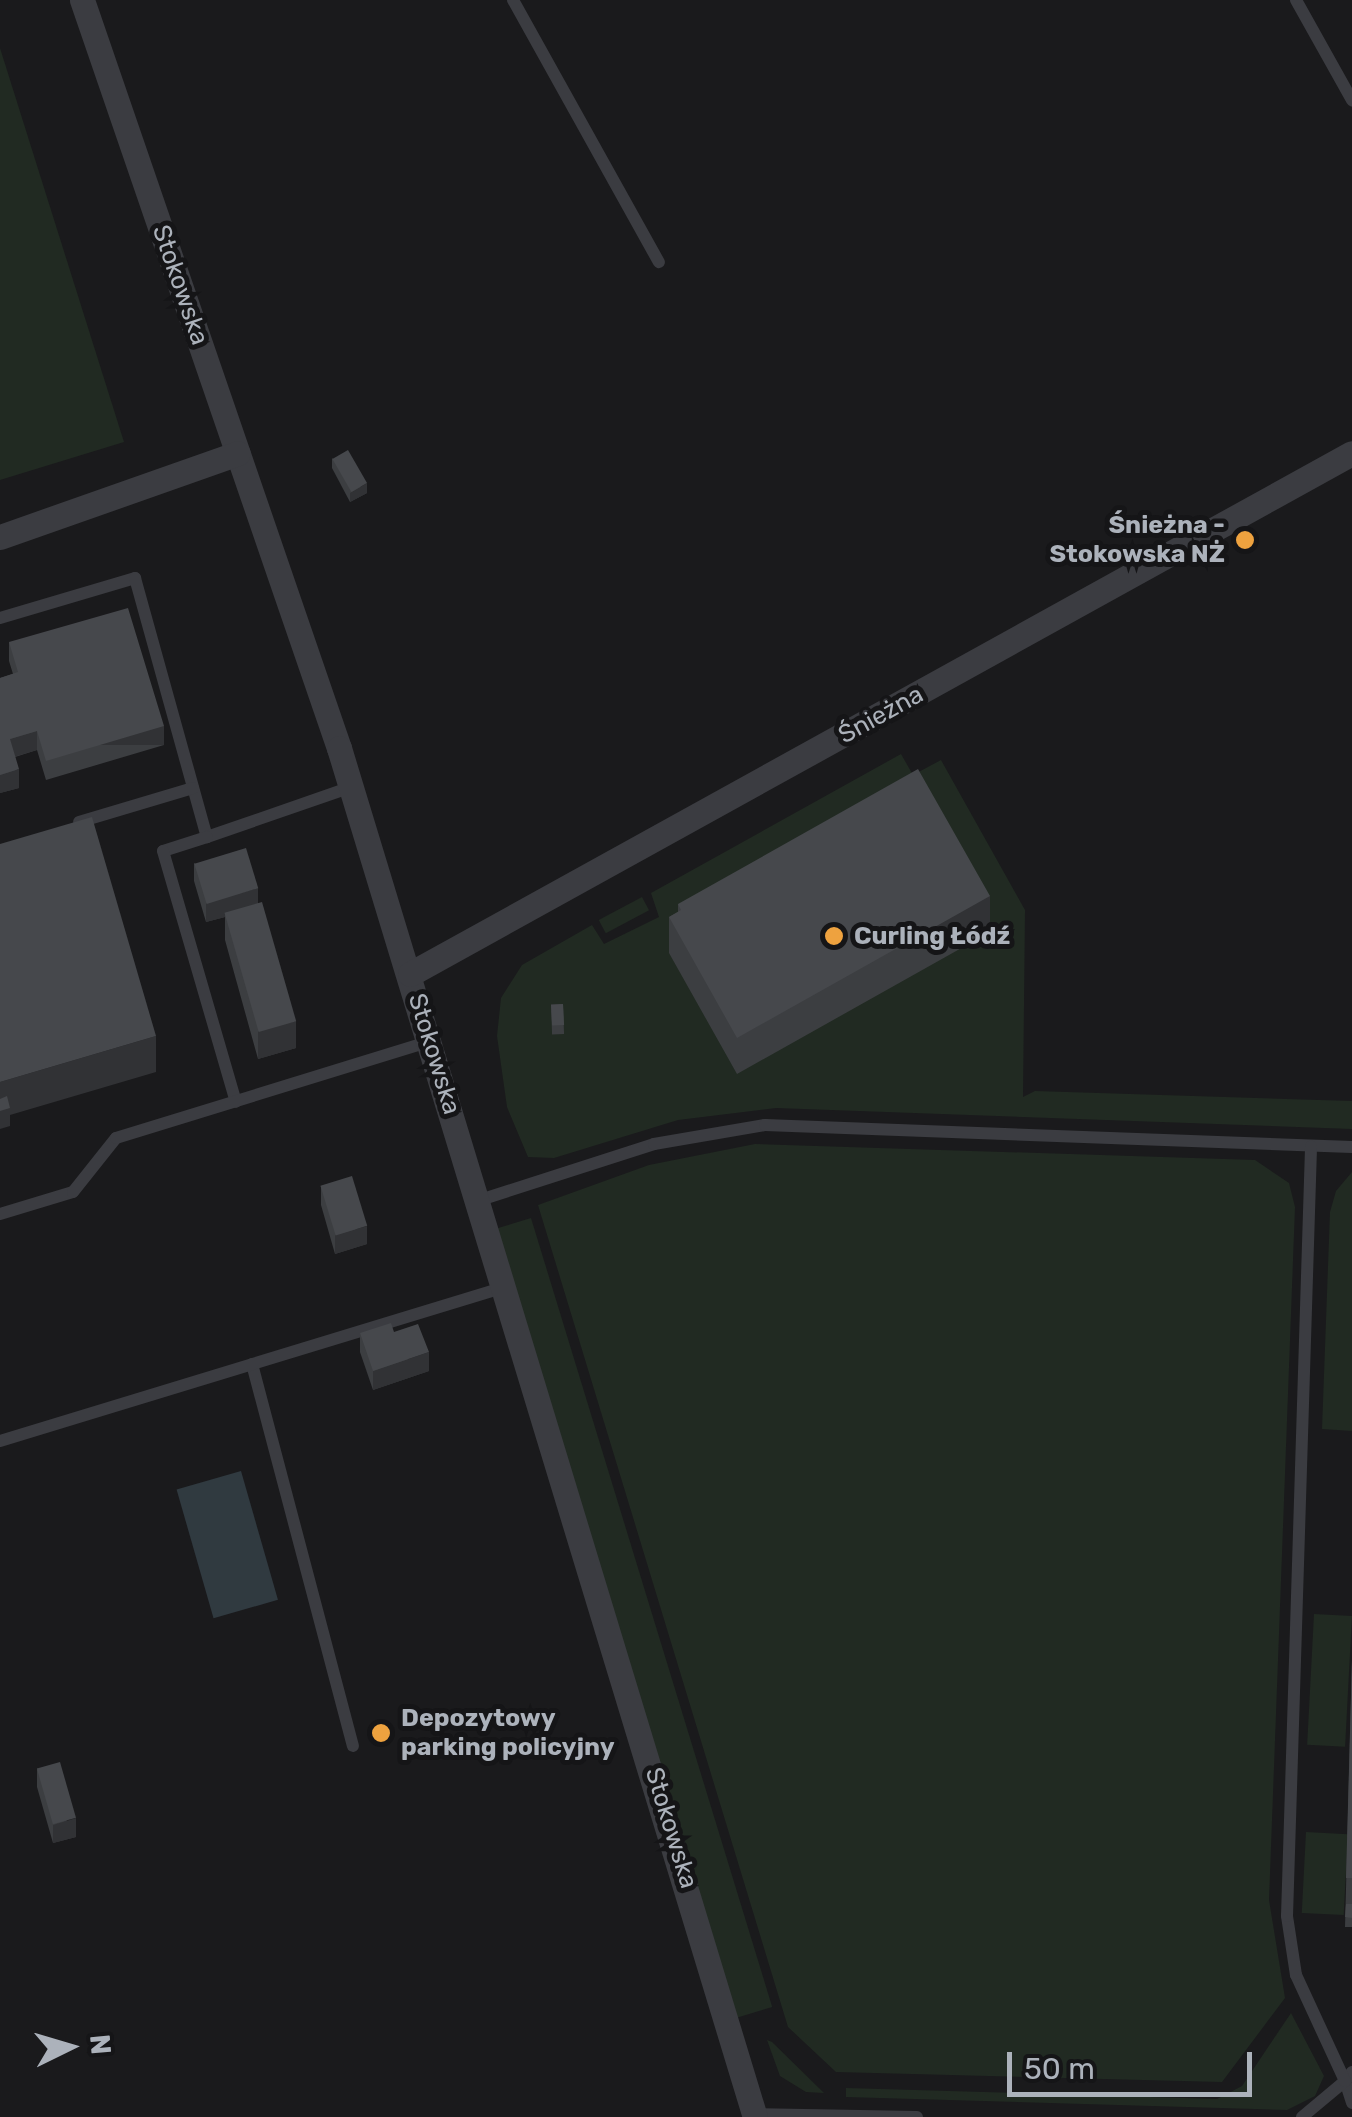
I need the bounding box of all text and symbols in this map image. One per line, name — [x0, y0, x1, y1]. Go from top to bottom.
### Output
street label: Stokowska — [145, 221, 215, 349]
place label: Śnieżna - Stokowska NŻ — [1049, 511, 1225, 570]
marker: Śnieżna - Stokowska NŻ — [1234, 529, 1256, 551]
street label: Śnieżna — [833, 679, 929, 751]
place label: Curling Łódź — [854, 921, 1010, 951]
marker: Curling Łódź — [823, 925, 845, 947]
street label: Stokowska — [401, 990, 467, 1118]
place label: Depozytowy parking policyjny — [401, 1704, 615, 1763]
marker: Depozytowy parking policyjny — [370, 1722, 392, 1744]
street label: Stokowska — [638, 1764, 704, 1892]
north arrow — [20, 1997, 120, 2097]
scale bar — [1012, 2032, 1257, 2094]
text: N — [83, 2033, 118, 2056]
text: 50 m — [1024, 2051, 1095, 2087]

